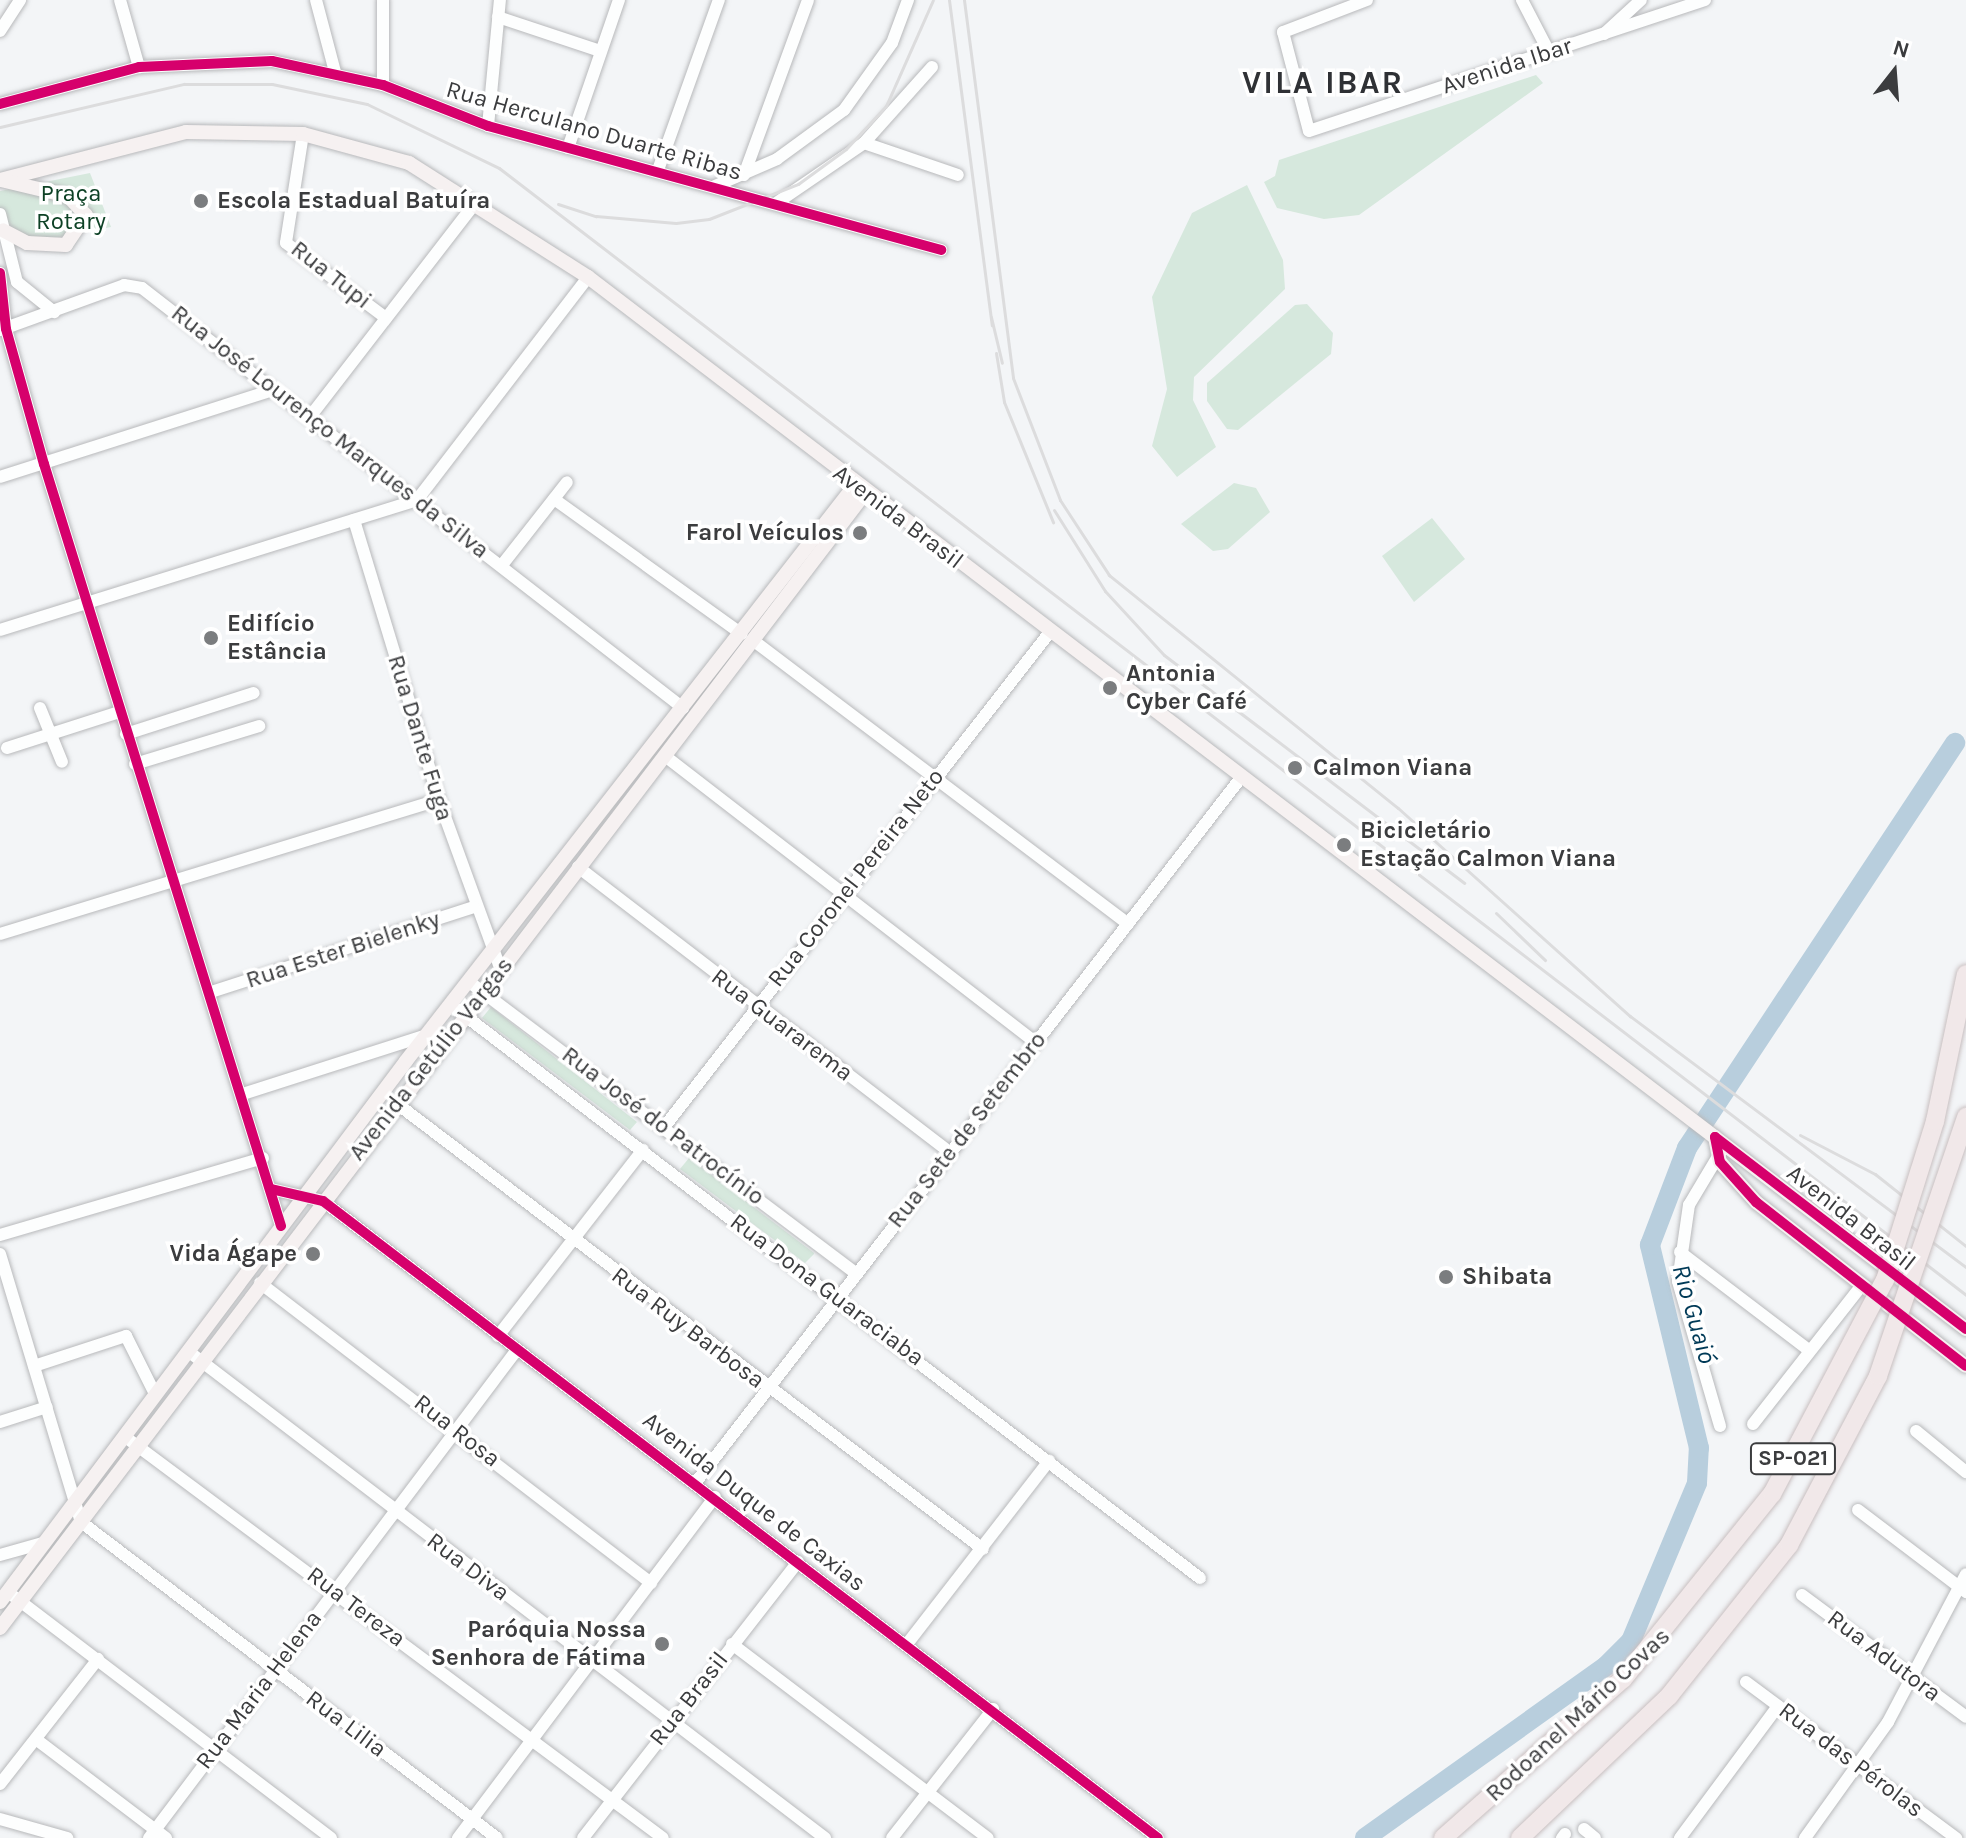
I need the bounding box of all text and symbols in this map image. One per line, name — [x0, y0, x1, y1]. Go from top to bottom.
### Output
street label: Avenida Ibar — [1438, 31, 1576, 101]
north arrow — [1854, 32, 1934, 112]
text: N — [1890, 34, 1912, 64]
district label: VILA IBAR — [1242, 64, 1404, 102]
street label: Rua Herculano Duarte Ribas — [443, 75, 745, 187]
park label: Praça Rotary — [36, 180, 106, 236]
place label: Escola Estadual Batuíra — [217, 187, 490, 215]
marker: Escola Estadual Batuíra — [192, 192, 210, 210]
street label: Rua Tupi — [285, 235, 377, 315]
street label: Rua José Lourenço Marques da Silva — [165, 299, 495, 565]
street label: Avenida Brasil — [827, 459, 969, 575]
place label: Farol Veículos — [686, 519, 844, 547]
marker: Farol Veículos — [851, 524, 869, 542]
place label: Edifício Estância — [227, 610, 327, 666]
marker: Edifício Estância — [202, 629, 220, 647]
street label: Rua Dante Fuga — [381, 652, 459, 824]
place label: Antonia Cyber Café — [1126, 660, 1247, 716]
marker: Antonia Cyber Café — [1101, 679, 1119, 697]
place label: Calmon Viana — [1313, 754, 1472, 782]
marker: Calmon Viana — [1284, 757, 1306, 779]
street label: Rua Coronel Pereira Neto — [762, 763, 950, 993]
place label: Bicicletário Estação Calmon Viana — [1360, 817, 1616, 873]
marker: Bicicletário Estação Calmon Viana — [1335, 836, 1353, 854]
street label: Rua Ester Bielenky — [242, 905, 444, 995]
street label: Avenida Getúlio Vargas — [343, 952, 519, 1166]
street label: Rua Guararema — [705, 962, 859, 1088]
street label: Rua Sete de Setembro — [881, 1026, 1053, 1234]
street label: Rua José do Patrocínio — [556, 1040, 770, 1212]
street label: Avenida Brasil — [1781, 1159, 1921, 1277]
street label: Rua Dona Guaraciaba — [724, 1208, 930, 1372]
place label: Vida Ágape — [169, 1240, 297, 1268]
marker: Vida Ágape — [304, 1245, 322, 1263]
street label: Rua Ruy Barbosa — [606, 1261, 770, 1395]
water label: Rio Guaió — [1665, 1261, 1723, 1367]
place label: Shibata — [1462, 1263, 1552, 1291]
marker: Shibata — [1437, 1268, 1455, 1286]
street label: Rua Rosa — [408, 1388, 506, 1474]
street label: Avenida Duque de Caxias — [637, 1406, 871, 1598]
road number: SP-021 — [1749, 1441, 1837, 1477]
street label: Rua Diva — [421, 1526, 515, 1608]
street label: Rua Tereza — [301, 1561, 411, 1653]
street label: Rua Adutora — [1822, 1604, 1946, 1708]
street label: Rua Maria Helena — [190, 1605, 328, 1775]
place label: Paróquia Nossa Senhora de Fátima — [431, 1616, 646, 1672]
street label: Rodoanel Mário Covas — [1480, 1622, 1676, 1808]
marker: Paróquia Nossa Senhora de Fátima — [653, 1635, 671, 1653]
street label: Rua Brasil — [643, 1646, 735, 1752]
street label: Rua Lilia — [300, 1684, 392, 1764]
street label: Rua das Pérolas — [1773, 1696, 1929, 1824]

